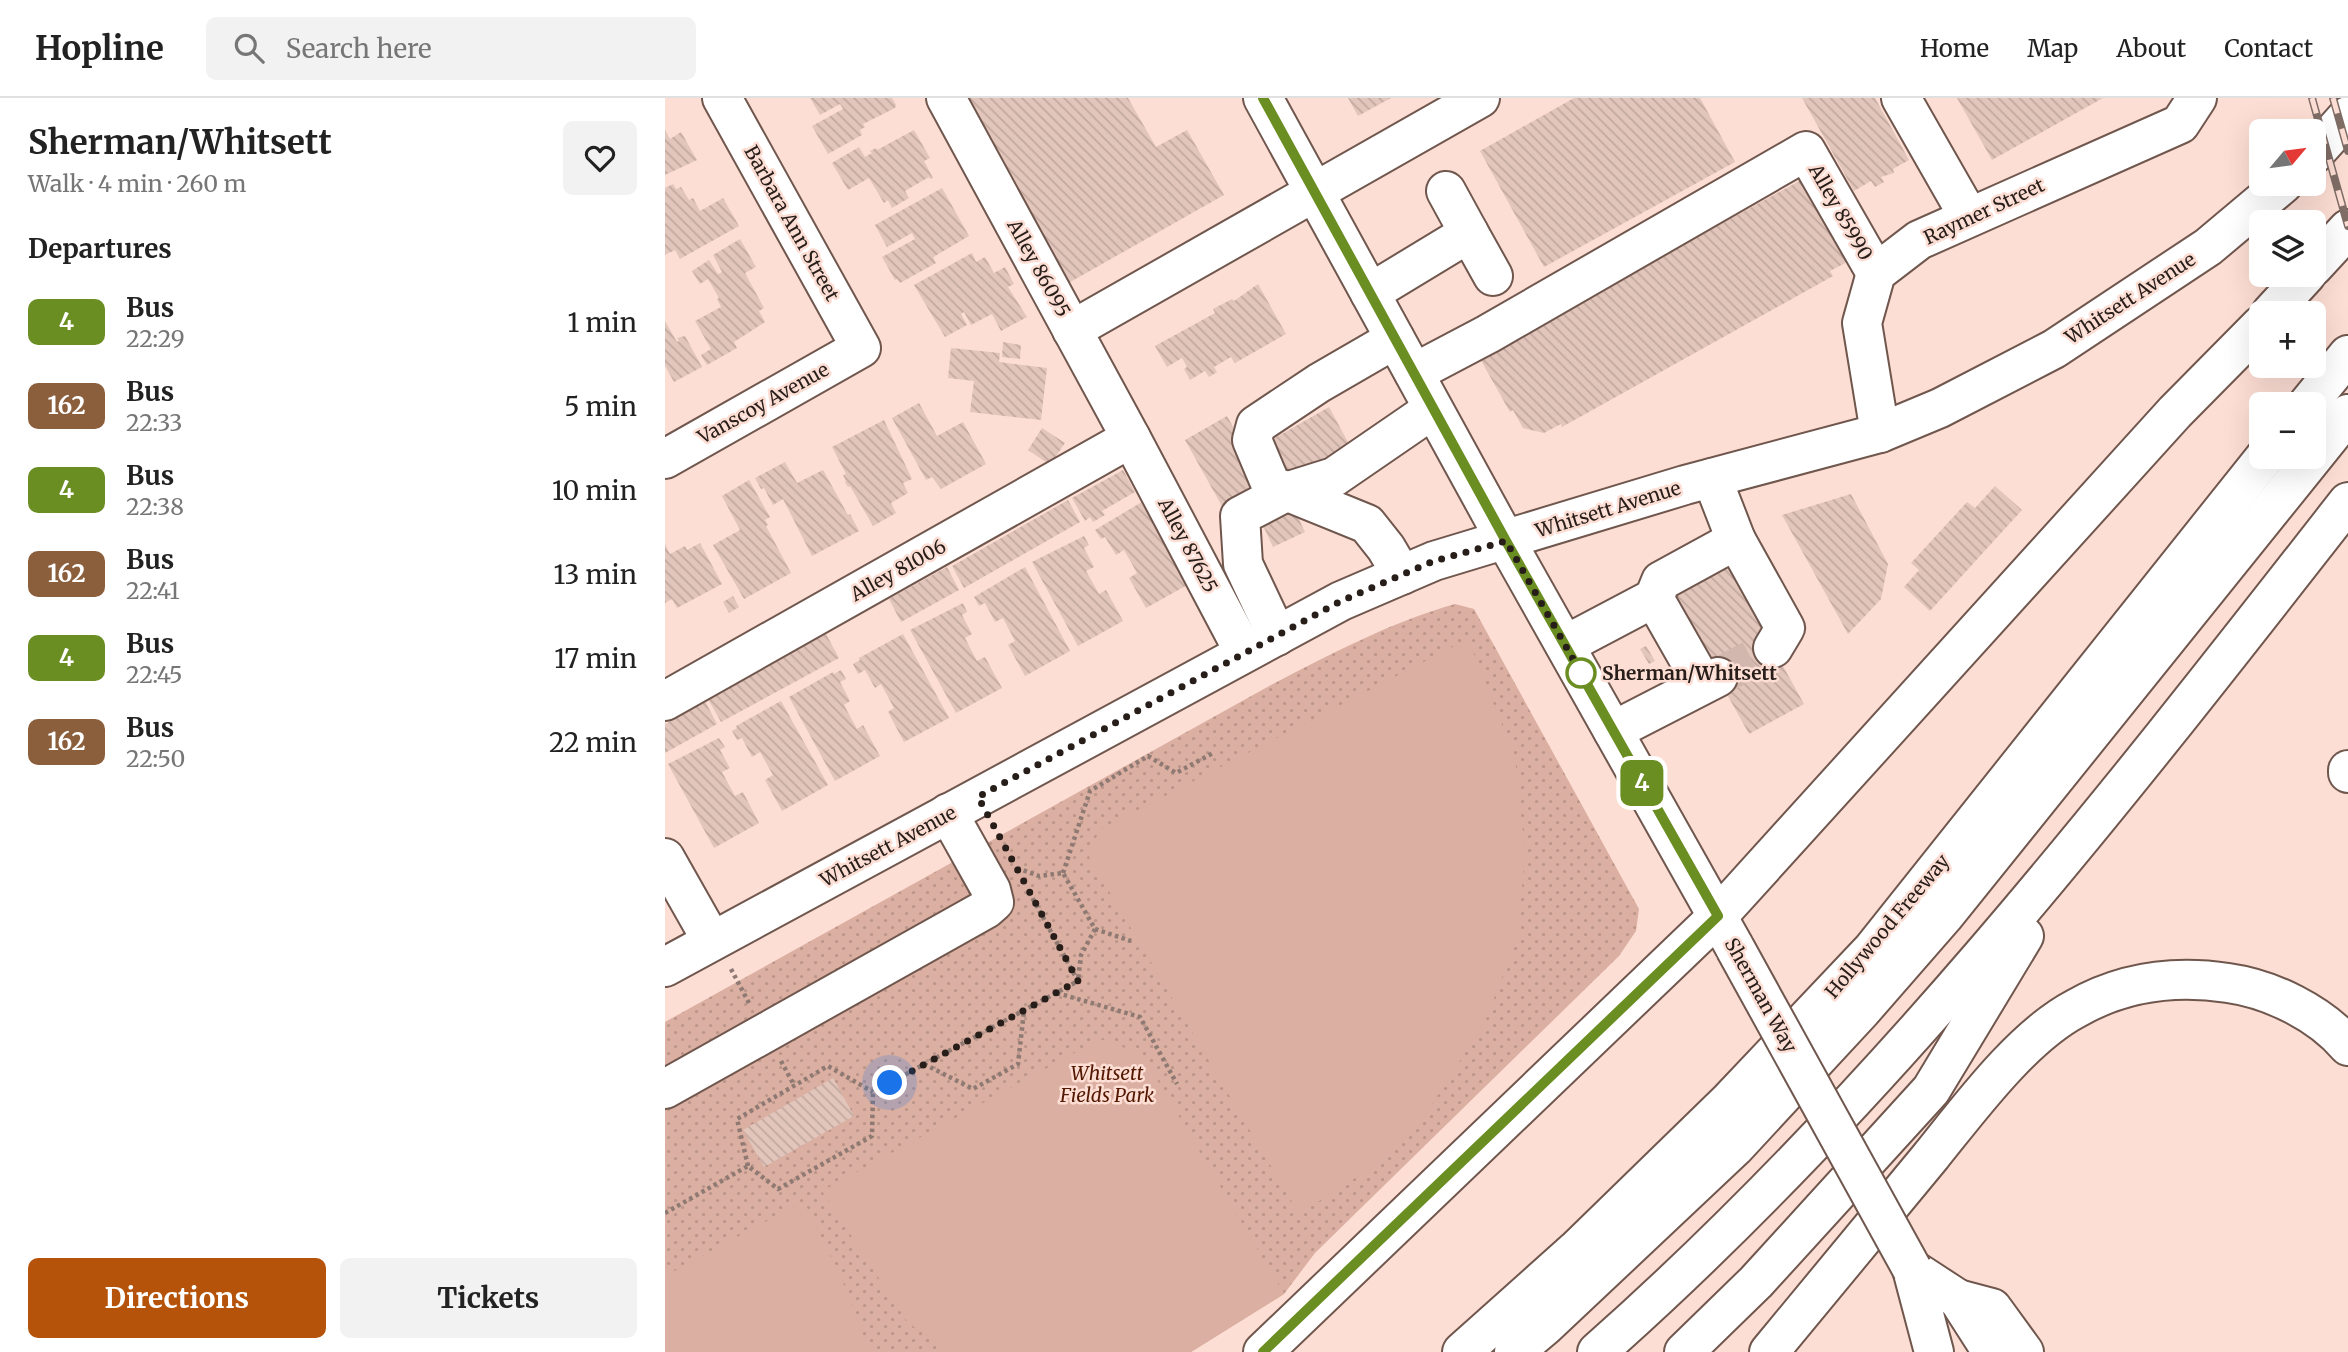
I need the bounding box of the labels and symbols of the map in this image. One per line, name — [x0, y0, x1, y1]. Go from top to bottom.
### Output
north arrow — [2249, 119, 2326, 196]
street label: Barbara Ann Street — [739, 141, 845, 305]
street label: Alley 85990 — [1803, 159, 1878, 264]
street label: Raymer Street — [1920, 172, 2049, 249]
street label: Alley 86095 — [1002, 214, 1076, 321]
street label: Whitsett Avenue — [2059, 247, 2200, 350]
street label: Vanscoy Avenue — [692, 357, 833, 449]
street label: Whitsett Avenue — [1532, 475, 1684, 543]
street label: Alley 87625 — [1153, 493, 1223, 597]
street label: Alley 81006 — [845, 534, 950, 607]
marker: Sherman/Whitsett — [1566, 658, 1596, 688]
place label: Sherman/Whitsett — [1602, 661, 1777, 685]
line badge: 4 — [1619, 760, 1665, 806]
street label: Whitsett Avenue — [815, 800, 960, 892]
street label: Hollywood Freeway — [1820, 849, 1954, 1003]
street label: Sherman Way — [1720, 933, 1802, 1057]
park label: Whitsett Fields Park — [1059, 1061, 1155, 1107]
your location — [872, 1065, 907, 1100]

